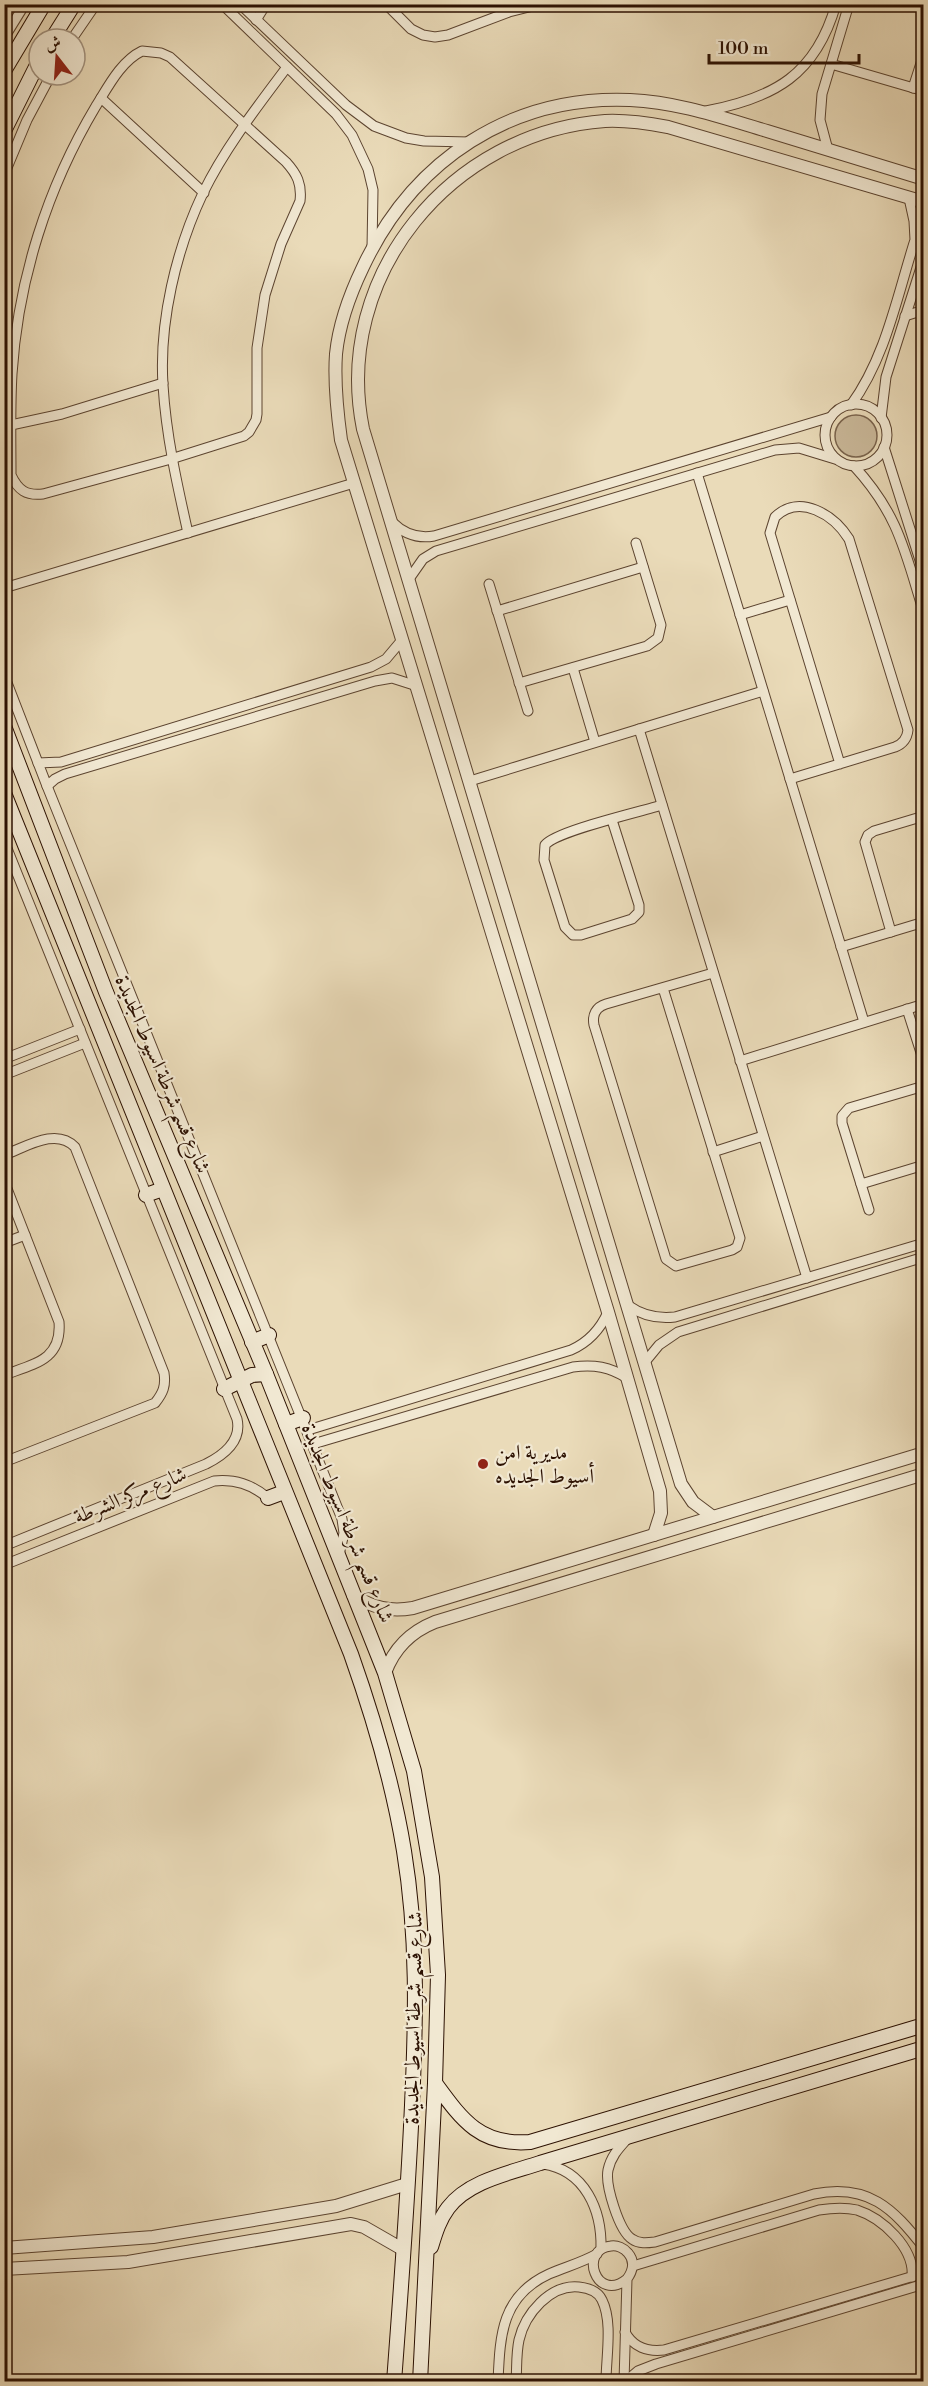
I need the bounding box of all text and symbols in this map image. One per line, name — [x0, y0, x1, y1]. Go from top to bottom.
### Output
north arrow — [27, 27, 87, 87]
scale bar — [709, 27, 859, 65]
text: ش — [42, 32, 63, 55]
text: 100 m — [718, 37, 769, 60]
street label: شارع قسم شرطة اسيوط الجديدة — [102, 971, 216, 1180]
street label: شارع قسم شرطة اسيوط الجديدة — [289, 1420, 399, 1630]
place label: مديرية امن أسيوط الجديده — [495, 1440, 594, 1490]
marker: مديرية امن أسيوط الجديده — [476, 1457, 490, 1471]
street label: شارع مركز الشرطة — [70, 1461, 192, 1534]
street label: شارع قسم شرطة اسيوط الجديدة — [399, 1911, 436, 2125]

